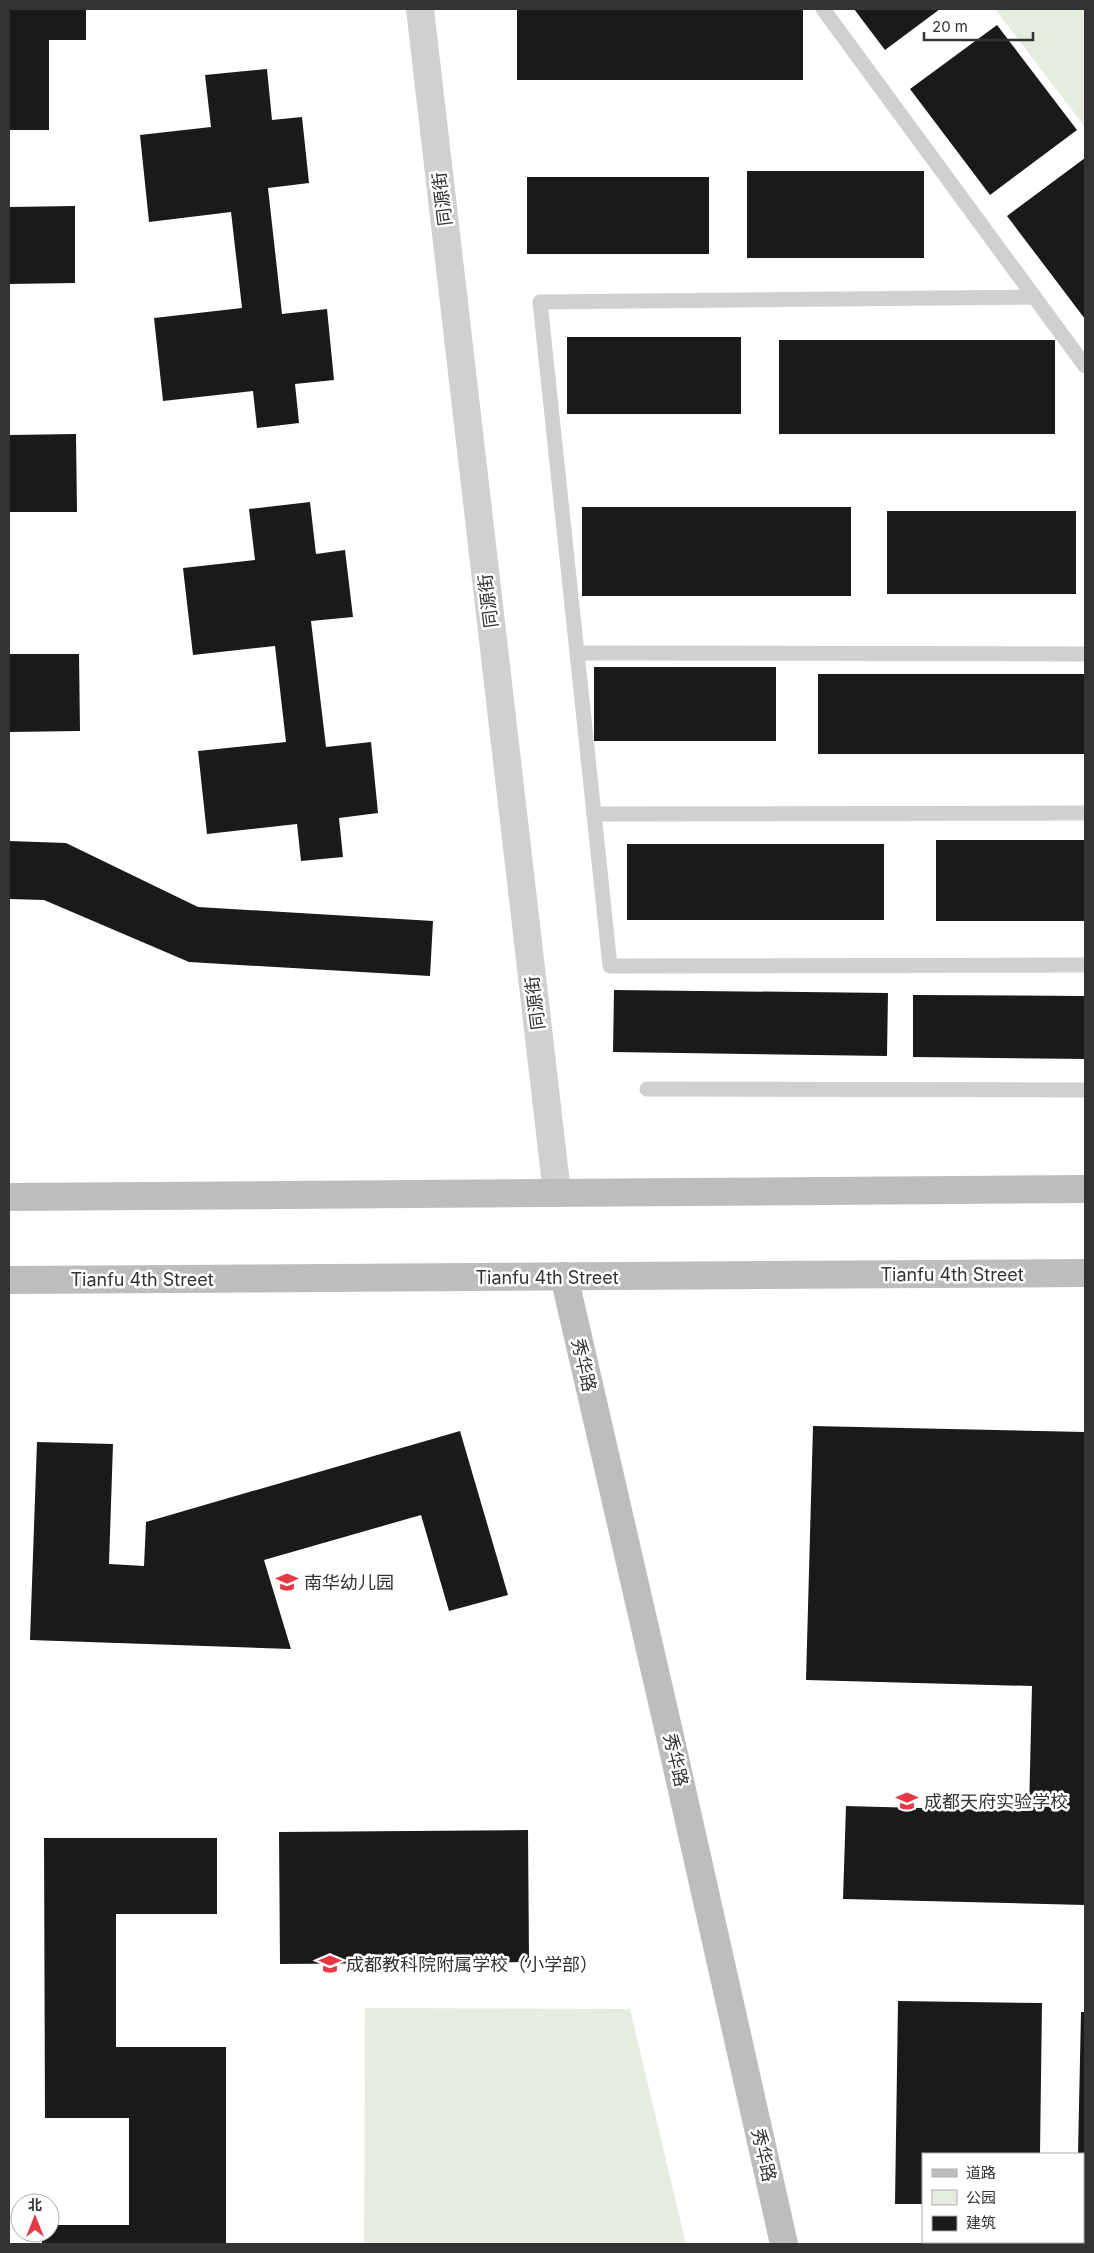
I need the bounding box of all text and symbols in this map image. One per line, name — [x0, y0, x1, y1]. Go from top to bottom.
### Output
scale bar — [924, 10, 1033, 42]
text: 20 m — [932, 17, 968, 36]
street label: 同源街 — [428, 171, 456, 227]
street label: 同源街 — [474, 573, 502, 629]
street label: 同源街 — [521, 975, 549, 1031]
street label: Tianfu 4th Street — [880, 1264, 1024, 1285]
street label: Tianfu 4th Street — [475, 1267, 619, 1288]
street label: Tianfu 4th Street — [70, 1269, 214, 1290]
street label: 秀华路 — [568, 1336, 600, 1394]
school or university icon: 南华幼儿园 — [274, 1569, 300, 1595]
place label: 南华幼儿园 — [304, 1572, 394, 1593]
street label: 秀华路 — [660, 1731, 692, 1789]
school or university icon: 成都天府实验学校 — [894, 1788, 920, 1814]
place label: 成都天府实验学校 — [924, 1791, 1068, 1812]
school or university icon: 成都教科院附属学校（小学部） — [317, 1951, 343, 1977]
place label: 成都教科院附属学校（小学部） — [346, 1954, 598, 1975]
street label: 秀华路 — [748, 2126, 780, 2184]
legend — [922, 2153, 1084, 2243]
text: 道路 — [966, 2163, 996, 2182]
text: 公园 — [966, 2188, 996, 2207]
north arrow — [10, 2193, 60, 2243]
text: 北 — [28, 2196, 42, 2213]
text: 建筑 — [966, 2213, 996, 2232]

